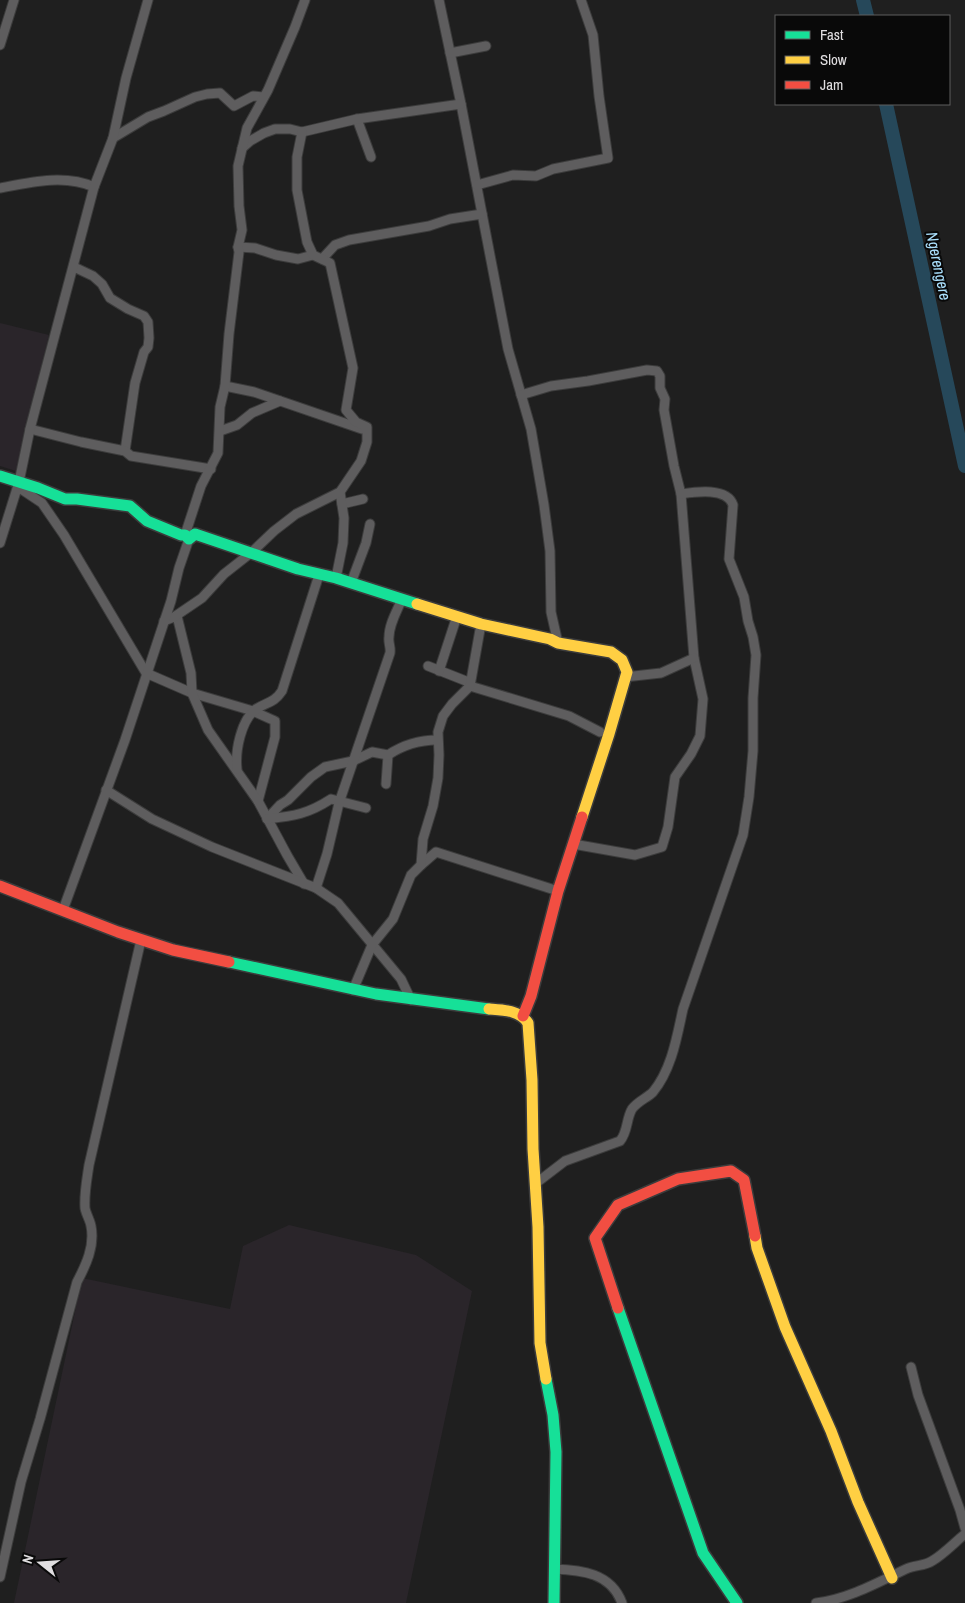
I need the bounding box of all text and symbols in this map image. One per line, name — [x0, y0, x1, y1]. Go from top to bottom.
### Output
legend — [775, 15, 950, 105]
text: Fast — [820, 24, 844, 45]
text: Slow — [820, 49, 847, 70]
text: Jam — [820, 74, 843, 95]
water label: Ngerengere — [921, 230, 957, 302]
north arrow — [15, 1538, 65, 1588]
text: N — [18, 1553, 37, 1566]

